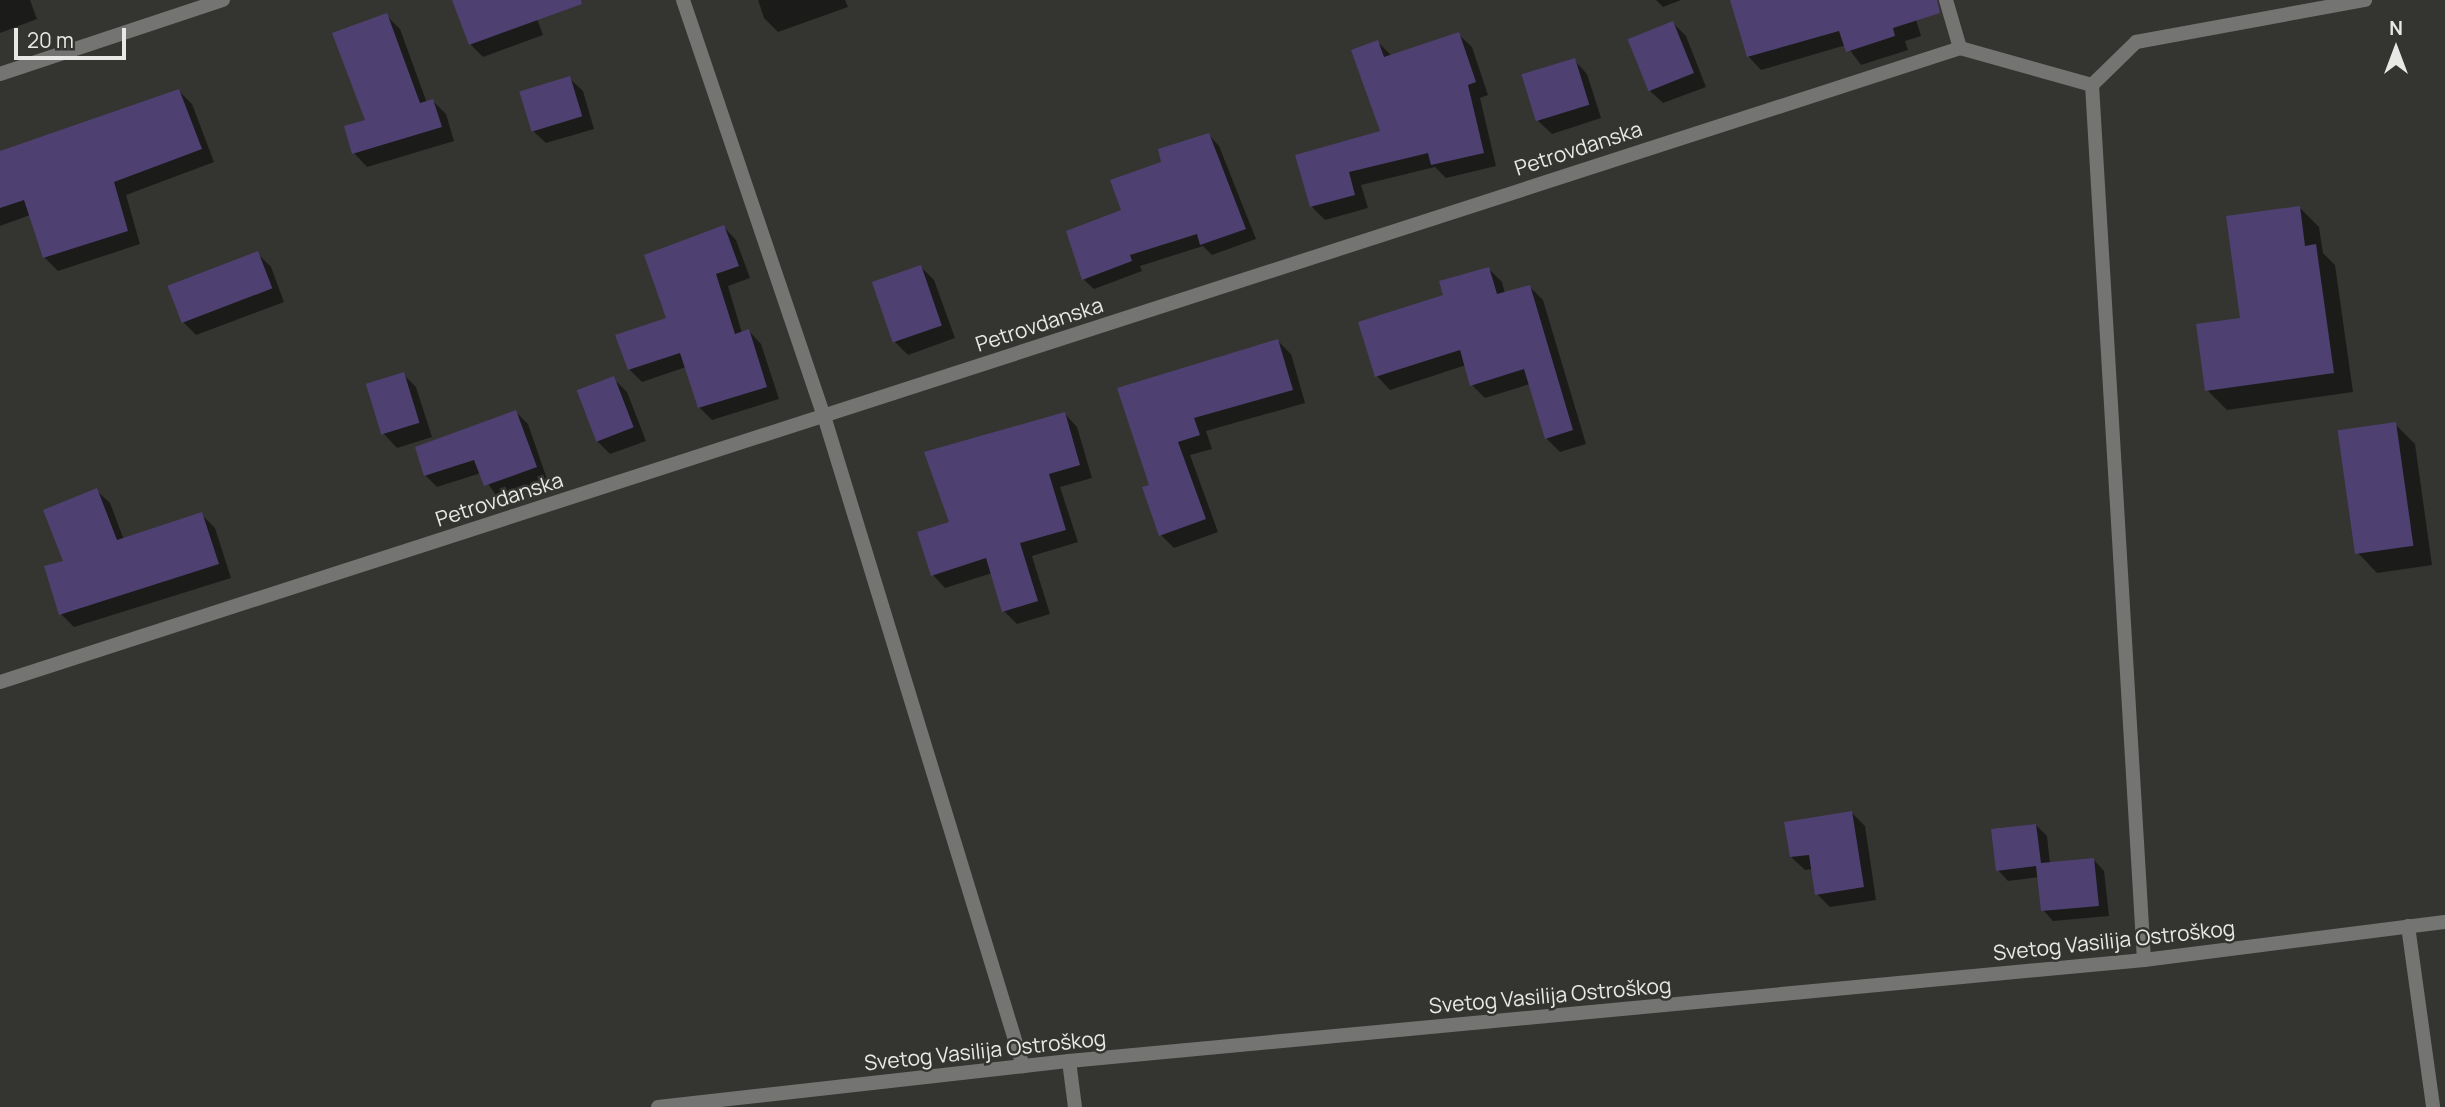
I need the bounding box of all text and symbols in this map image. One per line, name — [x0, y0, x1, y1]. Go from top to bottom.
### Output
scale bar — [18, 14, 130, 58]
north arrow — [2361, 14, 2431, 84]
text: N — [2389, 15, 2403, 41]
text: 20 m — [27, 26, 74, 54]
street label: Petrovdanska — [1511, 116, 1645, 180]
street label: Petrovdanska — [972, 292, 1106, 356]
street label: Petrovdanska — [432, 467, 566, 531]
street label: Svetog Vasilija Ostroškog — [1992, 915, 2236, 965]
street label: Svetog Vasilija Ostroškog — [1428, 972, 1672, 1018]
street label: Svetog Vasilija Ostroškog — [863, 1025, 1107, 1075]

